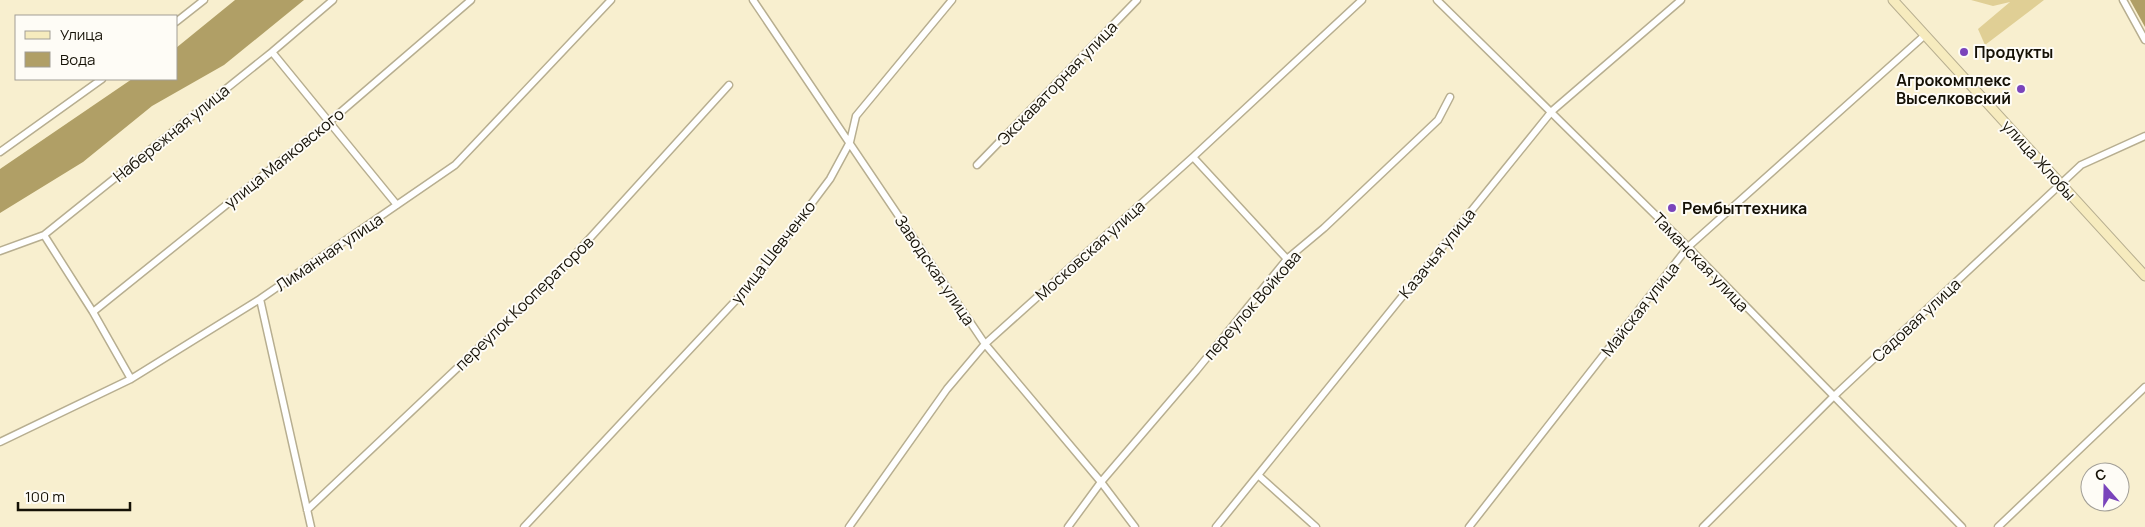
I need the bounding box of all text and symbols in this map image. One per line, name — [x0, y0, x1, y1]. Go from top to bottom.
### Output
legend — [15, 15, 178, 80]
street label: Экскаваторная улица — [992, 16, 1122, 150]
text: Улица — [60, 24, 103, 45]
place label: Продукты — [1974, 41, 2053, 63]
marker: Продукты — [1958, 46, 1970, 58]
text: Вода — [60, 49, 95, 70]
place label: Агрокомплекс Выселковский — [1896, 69, 2011, 109]
street label: Набережная улица — [108, 79, 234, 187]
marker: Агрокомплекс Выселковский — [2015, 83, 2027, 95]
street label: улица Маяковского — [219, 103, 349, 213]
street label: улица Жлобы — [1997, 115, 2081, 205]
street label: Московская улица — [1030, 195, 1150, 305]
street label: улица Шевченко — [726, 196, 820, 308]
place label: Рембыттехника — [1682, 197, 1807, 219]
marker: Рембыттехника — [1666, 202, 1678, 214]
street label: Казачья улица — [1394, 203, 1480, 303]
street label: Лиманная улица — [271, 208, 387, 296]
street label: Таманская улица — [1648, 208, 1754, 316]
street label: Заводская улица — [890, 210, 980, 330]
street label: переулок Кооператоров — [450, 231, 598, 375]
street label: переулок Войкова — [1198, 246, 1306, 364]
street label: Майская улица — [1596, 257, 1684, 361]
street label: Садовая улица — [1867, 273, 1965, 367]
north arrow — [2080, 462, 2130, 512]
text: С — [2092, 464, 2108, 485]
scale bar — [18, 480, 130, 512]
text: 100 m — [25, 486, 65, 507]

